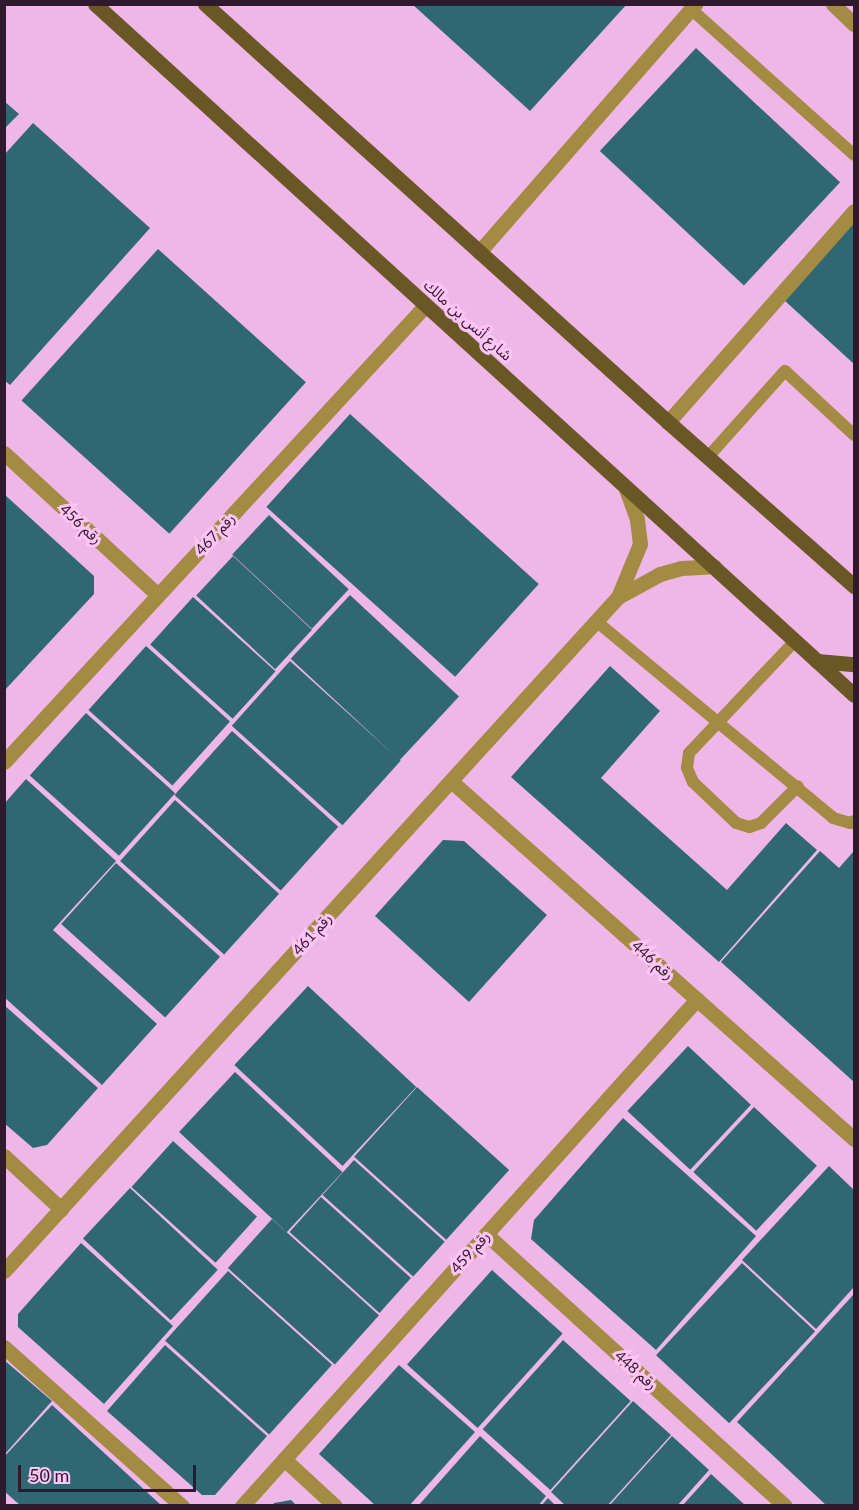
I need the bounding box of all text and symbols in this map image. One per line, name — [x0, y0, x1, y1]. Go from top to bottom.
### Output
street label: شارع أنس بن مالك — [420, 276, 516, 364]
street label: رقم 456 — [57, 500, 105, 548]
street label: رقم 467 — [191, 510, 239, 558]
street label: رقم 461 — [289, 909, 335, 959]
street label: رقم 446 — [628, 937, 678, 983]
street label: رقم 459 — [447, 1227, 493, 1277]
street label: رقم 448 — [611, 1347, 661, 1393]
scale bar — [21, 1453, 200, 1491]
text: 50 m — [29, 1464, 69, 1486]

